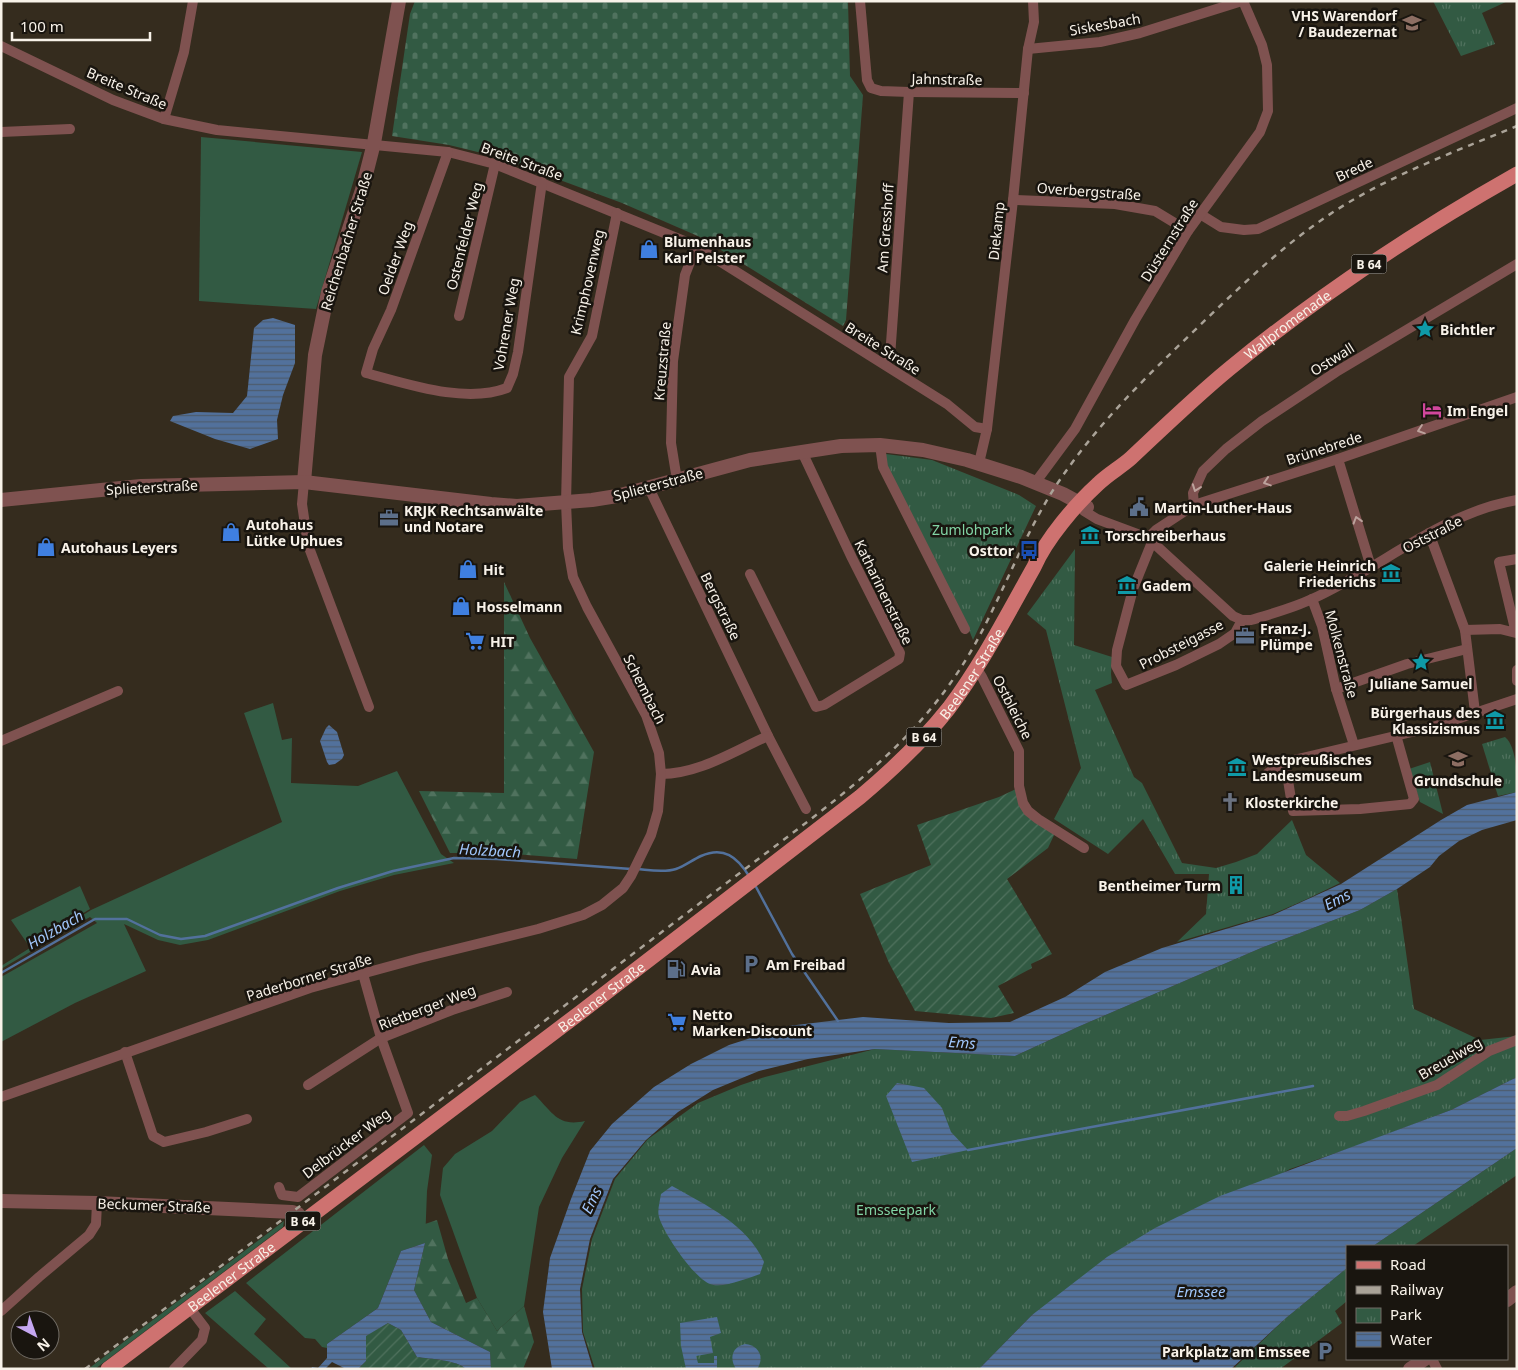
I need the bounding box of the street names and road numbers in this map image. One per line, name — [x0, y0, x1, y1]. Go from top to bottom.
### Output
street label: Siskesbach — [1068, 8, 1142, 40]
street label: Breite Straße — [84, 63, 170, 113]
street label: Jahnstraße — [909, 69, 983, 89]
street label: Breite Straße — [479, 137, 566, 185]
street label: Brede — [1332, 152, 1376, 186]
street label: Reichenbacher Straße — [316, 169, 376, 313]
street label: Overbergstraße — [1036, 178, 1142, 204]
street label: Ostenfelder Weg — [441, 180, 487, 292]
street label: Am Gresshoff — [872, 181, 898, 273]
street label: Düsternstraße — [1136, 195, 1202, 285]
street label: Diekamp — [983, 201, 1009, 261]
street label: Oelder Weg — [373, 218, 417, 298]
street label: Krimphovenweg — [566, 227, 608, 337]
road number: B 64 — [1352, 254, 1386, 274]
street label: Vohrener Weg — [488, 276, 524, 372]
street label: Wallpromenade — [1240, 285, 1335, 363]
street label: Breite Straße — [842, 317, 924, 379]
street label: Kreuzstraße — [649, 321, 675, 401]
street label: Ostwall — [1306, 338, 1358, 380]
street label: Brünebrede — [1284, 427, 1364, 469]
street label: Splieterstraße — [611, 463, 705, 505]
street label: Splieterstraße — [106, 475, 199, 499]
street label: Oststraße — [1399, 511, 1465, 557]
street label: Katharinenstraße — [850, 536, 918, 648]
street label: Bergstraße — [696, 569, 746, 643]
street label: Molkenstraße — [1321, 608, 1363, 700]
street label: Probsteigasse — [1136, 615, 1226, 673]
street label: Beelener Straße — [934, 624, 1008, 723]
street label: Schembach — [619, 651, 671, 727]
street label: Ostbleiche — [989, 672, 1037, 742]
road number: B 64 — [906, 728, 942, 746]
street label: Paderborner Straße — [244, 949, 374, 1005]
street label: Beelener Straße — [554, 957, 649, 1036]
street label: Rietberger Weg — [376, 980, 478, 1034]
street label: Breuelweg — [1415, 1032, 1485, 1084]
street label: Delbrücker Weg — [298, 1104, 394, 1182]
street label: Beckumer Straße — [97, 1194, 211, 1216]
road number: B 64 — [286, 1212, 320, 1230]
street label: Beelener Straße — [183, 1237, 279, 1316]

